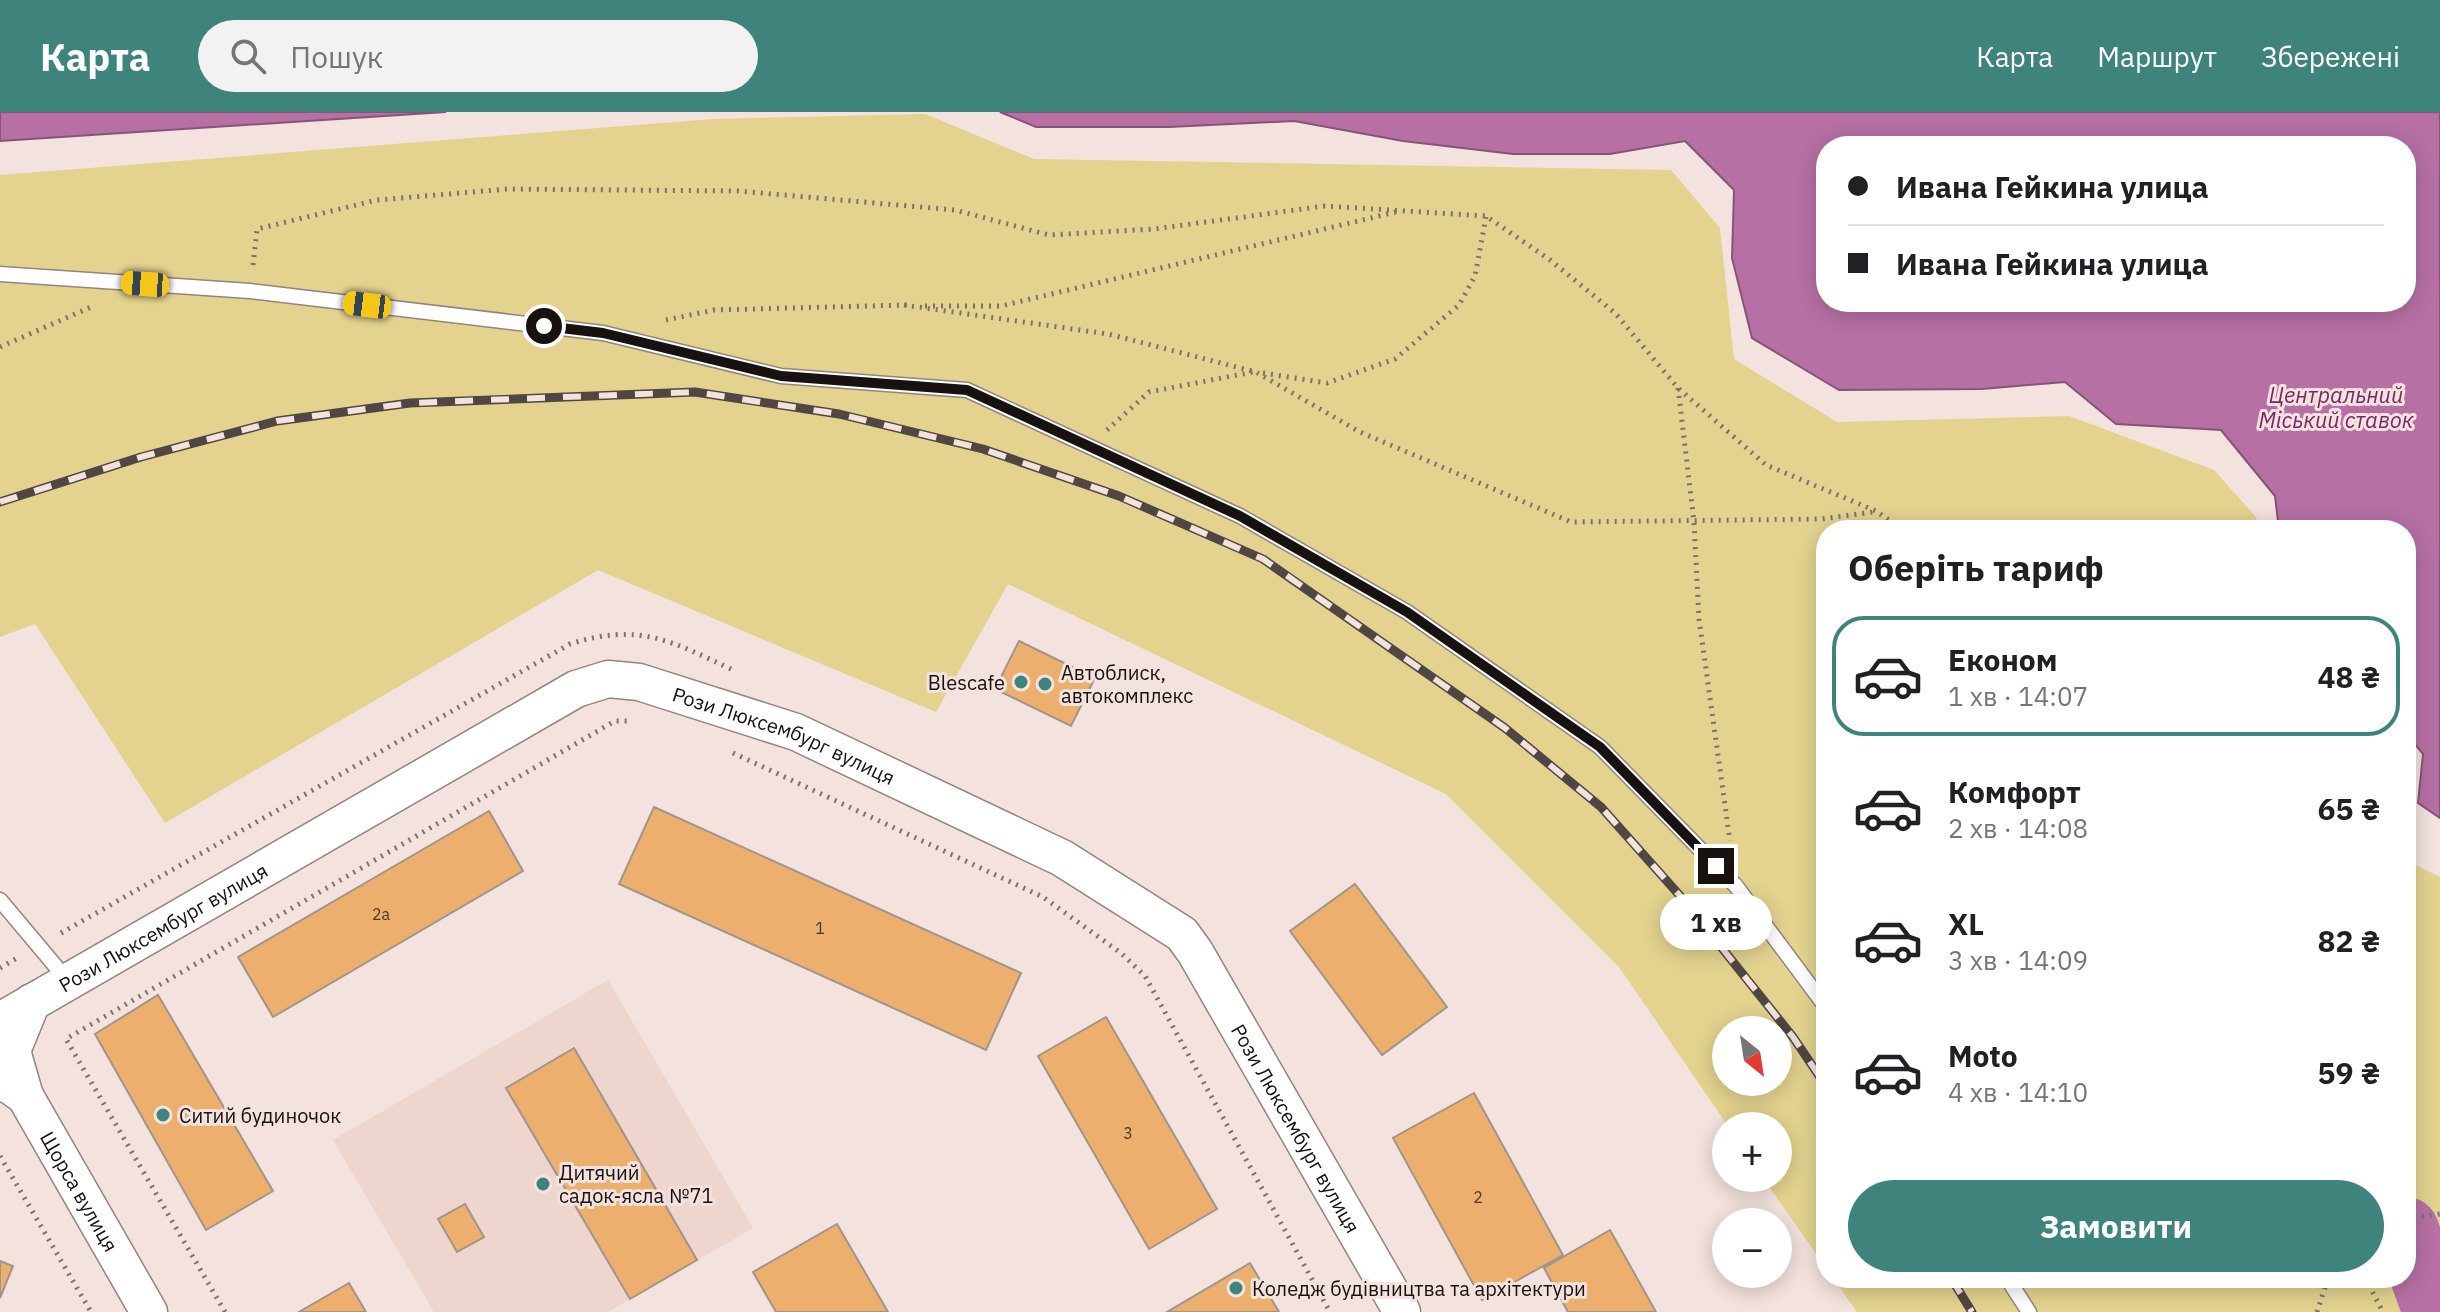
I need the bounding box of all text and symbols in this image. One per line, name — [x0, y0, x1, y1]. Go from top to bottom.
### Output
search box — [198, 20, 758, 92]
text: Карта — [40, 32, 150, 81]
icon: search — [226, 34, 270, 78]
text: Пошук — [290, 37, 383, 76]
text: Карта — [1976, 38, 2053, 75]
text: Маршрут — [2097, 38, 2217, 75]
text: Збережені — [2261, 38, 2400, 75]
text: Ивана Гейкина улица — [1896, 167, 2209, 206]
text: Ивана Гейкина улица — [1896, 244, 2209, 283]
car — [120, 270, 170, 298]
car — [342, 290, 392, 320]
route start — [526, 308, 562, 344]
water label: Центральний Міський ставок — [2258, 380, 2414, 434]
text: Оберіть тариф — [1848, 544, 2104, 591]
icon: car — [1852, 640, 1924, 712]
text: Економ — [1948, 640, 2058, 679]
text: 48 ₴ — [2318, 657, 2380, 696]
place label: Автоблиск, автокомплекс — [1061, 659, 1193, 709]
place label: Blescafe — [928, 669, 1005, 696]
marker: Blescafe — [1012, 673, 1030, 691]
marker: Автоблиск, автокомплекс — [1036, 675, 1054, 693]
text: 1 хв · 14:07 — [1948, 679, 2088, 713]
street label: Рози Люксембург вулиця — [669, 680, 900, 791]
icon: car — [1852, 772, 1924, 844]
text: Комфорт — [1948, 772, 2081, 811]
text: 65 ₴ — [2318, 789, 2380, 828]
text: 2 хв · 14:08 — [1948, 811, 2088, 845]
route end — [1698, 848, 1734, 884]
street label: Рози Люксембург вулиця — [54, 856, 272, 998]
callout: 1 хв — [1660, 894, 1772, 950]
house number: 2а — [372, 904, 391, 924]
icon: car — [1852, 904, 1924, 976]
text: XL — [1948, 904, 1984, 943]
text: 1 хв — [1690, 905, 1742, 939]
house number: 1 — [815, 918, 825, 938]
text: 82 ₴ — [2318, 921, 2380, 960]
text: 3 хв · 14:09 — [1948, 943, 2088, 977]
north arrow — [1712, 1016, 1792, 1096]
map controls — [1712, 1016, 1792, 1288]
street label: Рози Люксембург вулиця — [1226, 1019, 1367, 1238]
icon: car — [1852, 1036, 1924, 1108]
text: Moto — [1948, 1036, 2018, 1075]
text: 59 ₴ — [2318, 1053, 2380, 1092]
text: 4 хв · 14:10 — [1948, 1075, 2088, 1109]
place label: Ситий будиночок — [179, 1102, 341, 1129]
marker: Ситий будиночок — [154, 1106, 172, 1124]
button: + — [1712, 1112, 1792, 1192]
house number: 3 — [1123, 1123, 1133, 1143]
street label: Щорса вулиця — [34, 1126, 125, 1256]
place label: Дитячий садок-ясла №71 — [559, 1159, 713, 1209]
marker: Дитячий садок-ясла №71 — [534, 1175, 552, 1193]
button: Замовити — [1848, 1180, 2384, 1272]
house number: 2 — [1473, 1187, 1483, 1207]
button: − — [1712, 1208, 1792, 1288]
place label: Коледж будівництва та архітектури — [1252, 1275, 1586, 1302]
marker: Коледж будівництва та архітектури — [1227, 1279, 1245, 1297]

